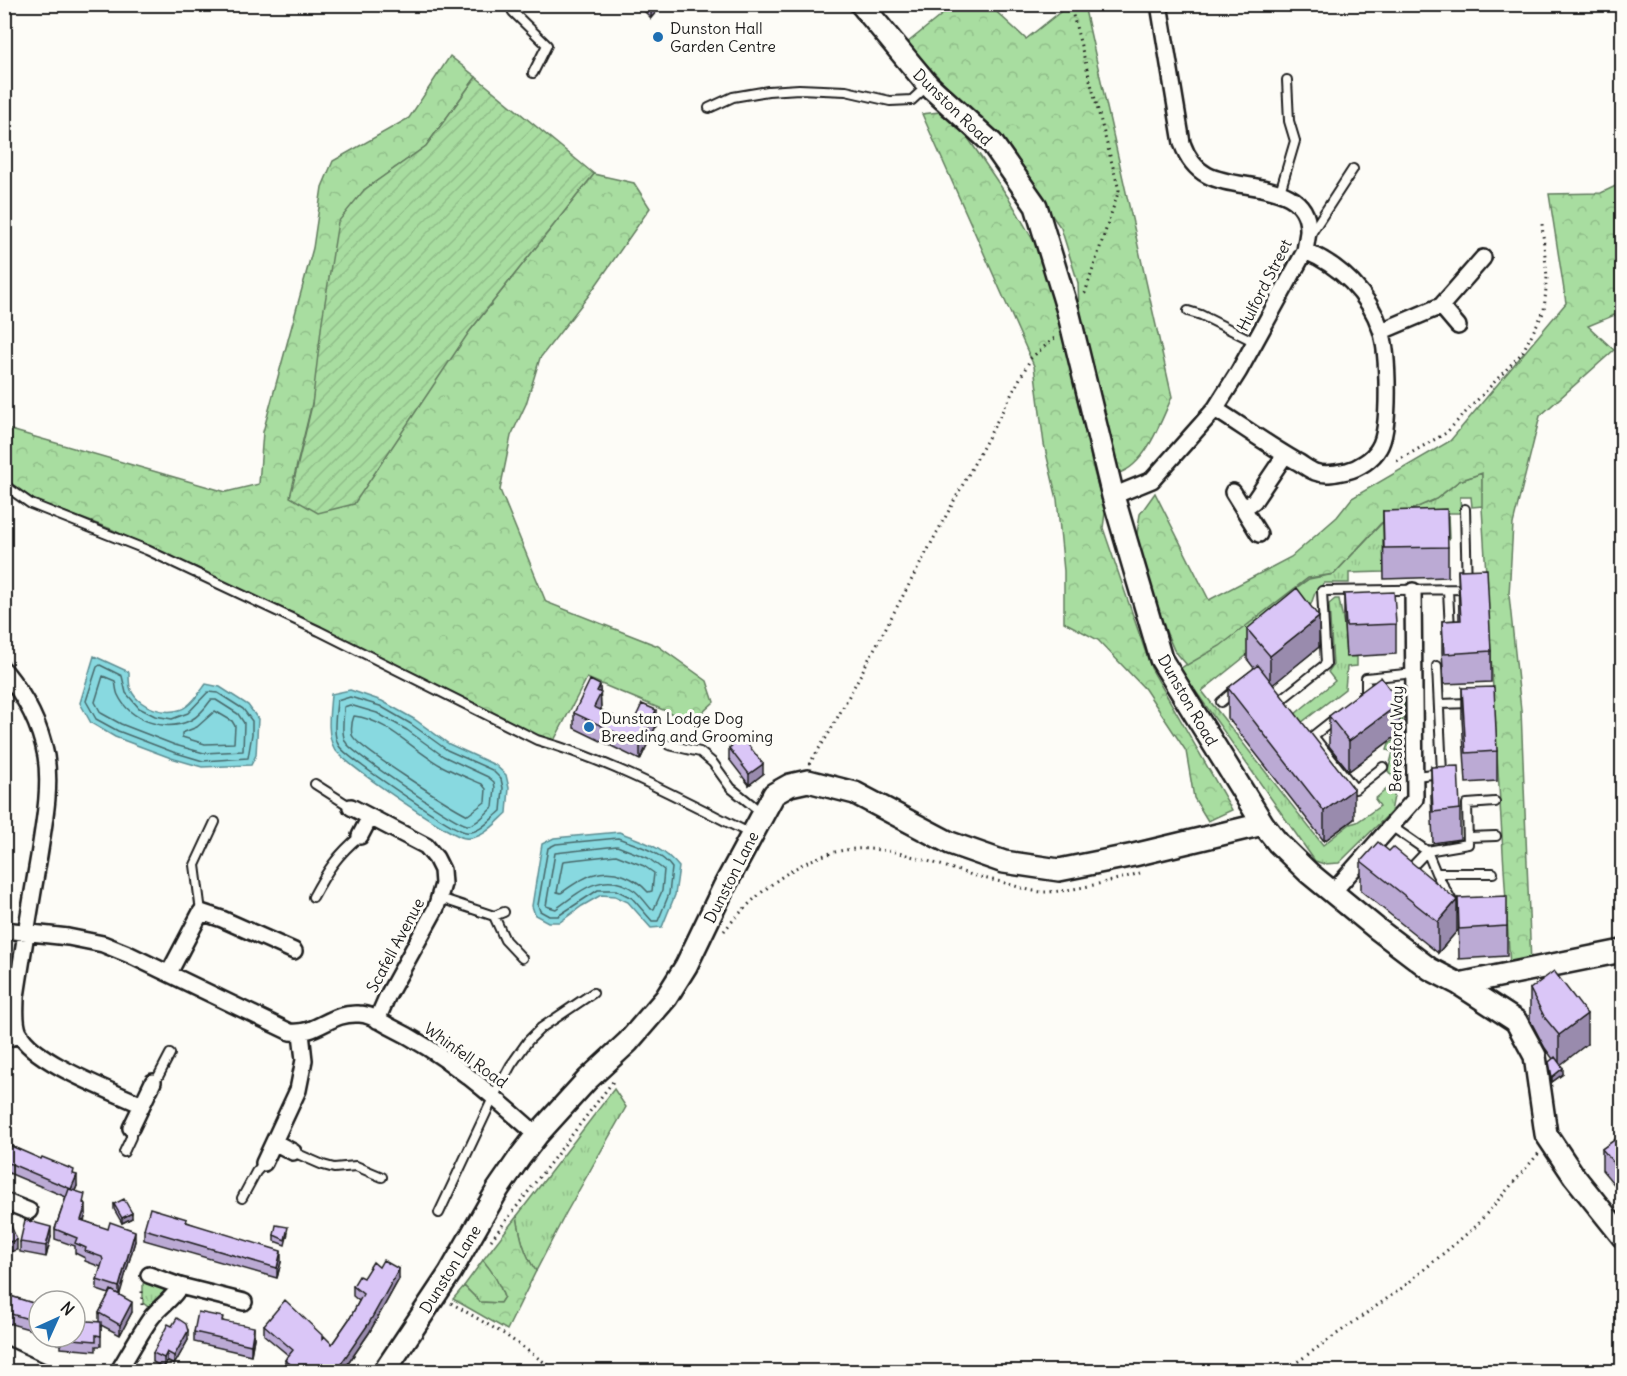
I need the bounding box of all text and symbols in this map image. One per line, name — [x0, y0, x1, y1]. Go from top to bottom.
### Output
place label: Dunston Hall Garden Centre — [670, 18, 776, 56]
marker: Dunston Hall Garden Centre — [651, 30, 665, 44]
street label: Dunston Road — [909, 64, 997, 150]
street label: Hulford Street — [1232, 235, 1296, 334]
street label: Dunston Road — [1154, 651, 1222, 749]
street label: Beresford Way — [1385, 685, 1407, 793]
place label: Dunstan Lodge Dog Breeding and Grooming — [601, 708, 773, 746]
marker: Dunstan Lodge Dog Breeding and Grooming — [582, 720, 596, 734]
street label: Dunston Lane — [699, 828, 763, 926]
street label: Scafell Avenue — [362, 894, 428, 996]
street label: Whinfell Road — [420, 1018, 512, 1092]
street label: Dunston Lane — [415, 1221, 485, 1317]
north arrow — [27, 1289, 87, 1349]
text: N — [57, 1297, 79, 1319]

